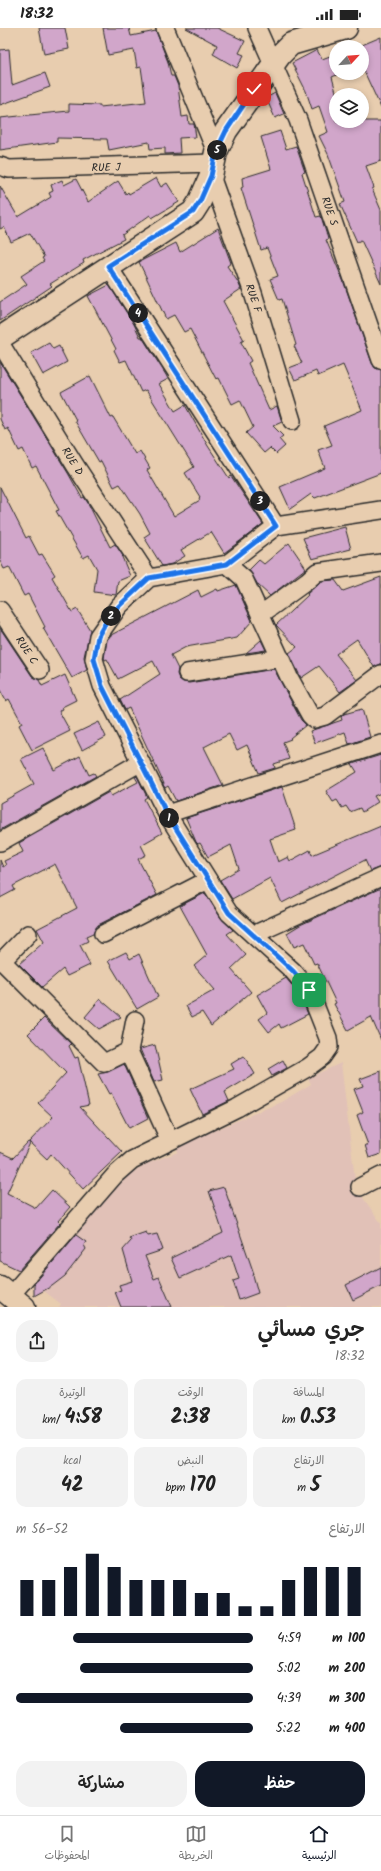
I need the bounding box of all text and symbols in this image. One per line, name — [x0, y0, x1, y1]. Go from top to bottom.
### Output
text: 18:32 — [20, 2, 54, 26]
north arrow — [329, 40, 369, 80]
map controls — [329, 40, 369, 128]
pin — [237, 72, 271, 106]
icon: check — [243, 78, 265, 100]
button: layers — [329, 88, 369, 128]
pin: 5 — [207, 140, 227, 160]
text: 5 — [214, 141, 220, 159]
street label: RUE J — [91, 159, 122, 177]
street label: RUE S — [316, 194, 342, 228]
street label: RUE F — [240, 281, 267, 316]
pin: 4 — [128, 303, 148, 323]
text: 4 — [135, 304, 141, 322]
street label: RUE D — [56, 444, 88, 479]
pin: 3 — [250, 491, 270, 511]
text: 3 — [257, 492, 263, 510]
pin: 2 — [101, 606, 121, 626]
text: 2 — [108, 607, 114, 625]
street label: RUE C — [10, 633, 42, 669]
pin: 1 — [159, 808, 179, 828]
text: 1 — [167, 809, 171, 827]
pin — [292, 973, 326, 1007]
icon: arrive — [298, 979, 320, 1001]
text: جري مسائي — [257, 1313, 365, 1348]
button: share — [16, 1320, 58, 1362]
text: 18:32 — [335, 1346, 365, 1367]
text: الوتيرة — [59, 1384, 85, 1402]
text: الوقت — [178, 1384, 203, 1402]
text: المسافة — [293, 1384, 325, 1402]
text: 4:58 — [64, 1402, 102, 1434]
text: 2:38 — [171, 1402, 210, 1434]
text: 0.53 — [300, 1402, 336, 1434]
text: /km — [42, 1411, 64, 1429]
text: km — [282, 1411, 300, 1429]
text: kcal — [63, 1452, 81, 1470]
text: النبض — [177, 1452, 204, 1470]
text: الارتفاع — [293, 1452, 324, 1470]
text: 42 — [61, 1470, 83, 1502]
text: 170 — [190, 1470, 215, 1502]
text: 5 — [310, 1470, 320, 1502]
text: bpm — [166, 1479, 190, 1497]
text: m — [297, 1479, 310, 1497]
text: 52–56 m — [16, 1519, 68, 1540]
text: الارتفاع — [329, 1519, 365, 1540]
text: 4:59 — [277, 1628, 301, 1649]
text: 100 m — [332, 1628, 365, 1649]
text: 5:02 — [277, 1658, 301, 1679]
text: 200 m — [328, 1658, 365, 1679]
text: 4:39 — [277, 1688, 301, 1709]
text: 300 m — [329, 1688, 365, 1709]
text: 5:22 — [276, 1718, 301, 1739]
text: 400 m — [329, 1718, 365, 1739]
button: مشاركة — [16, 1761, 187, 1807]
button: حفظ — [195, 1761, 365, 1807]
tab: المحفوظات — [45, 1823, 90, 1865]
tab: الخريطة — [179, 1823, 213, 1865]
tab: الرئيسية — [302, 1823, 337, 1865]

